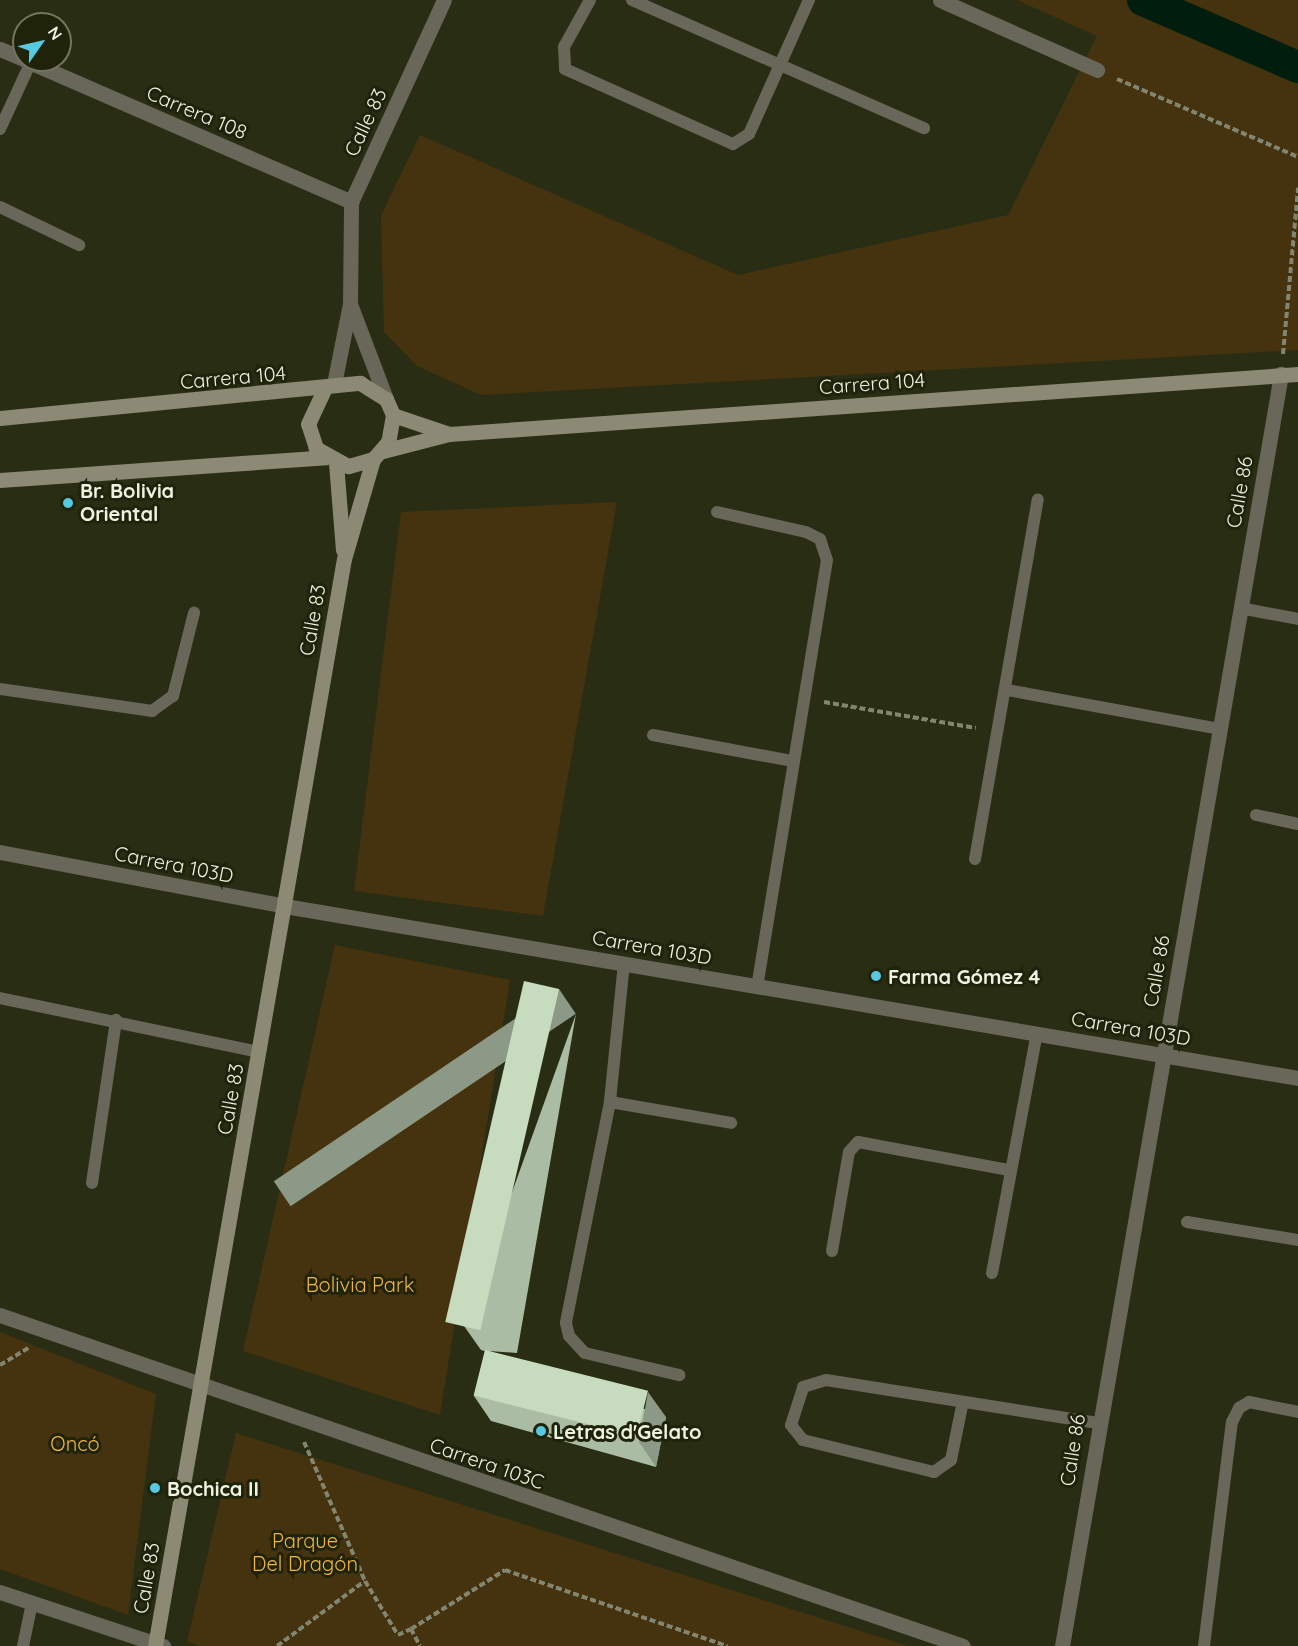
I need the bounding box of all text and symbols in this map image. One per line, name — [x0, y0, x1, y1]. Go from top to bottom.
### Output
north arrow — [12, 12, 72, 72]
text: N — [44, 23, 67, 44]
street label: Carrera 108 — [143, 80, 251, 144]
street label: Calle 83 — [339, 84, 391, 160]
street label: Carrera 104 — [179, 360, 287, 394]
street label: Carrera 104 — [818, 367, 926, 399]
street label: Calle 86 — [1221, 454, 1257, 530]
place label: Br. Bolivia Oriental — [80, 479, 174, 526]
marker: Br. Bolivia Oriental — [61, 496, 75, 510]
street label: Calle 83 — [294, 582, 330, 658]
street label: Carrera 103D — [112, 841, 236, 887]
street label: Carrera 103D — [591, 925, 713, 969]
street label: Calle 86 — [1138, 933, 1174, 1009]
place label: Farma Gómez 4 — [888, 964, 1040, 988]
marker: Farma Gómez 4 — [869, 969, 883, 983]
street label: Carrera 103D — [1070, 1006, 1192, 1050]
street label: Calle 83 — [212, 1061, 248, 1137]
park label: Bolivia Park — [306, 1272, 414, 1296]
street label: Calle 86 — [1054, 1412, 1090, 1488]
place label: Letras d'Gelato — [553, 1419, 701, 1443]
marker: Letras d'Gelato — [534, 1424, 548, 1438]
park label: Oncó — [50, 1431, 100, 1455]
street label: Carrera 103C — [427, 1432, 547, 1494]
place label: Bochica II — [167, 1476, 259, 1500]
marker: Bochica II — [148, 1481, 162, 1495]
park label: Parque Del Dragón — [252, 1529, 358, 1576]
street label: Calle 83 — [128, 1540, 164, 1616]

